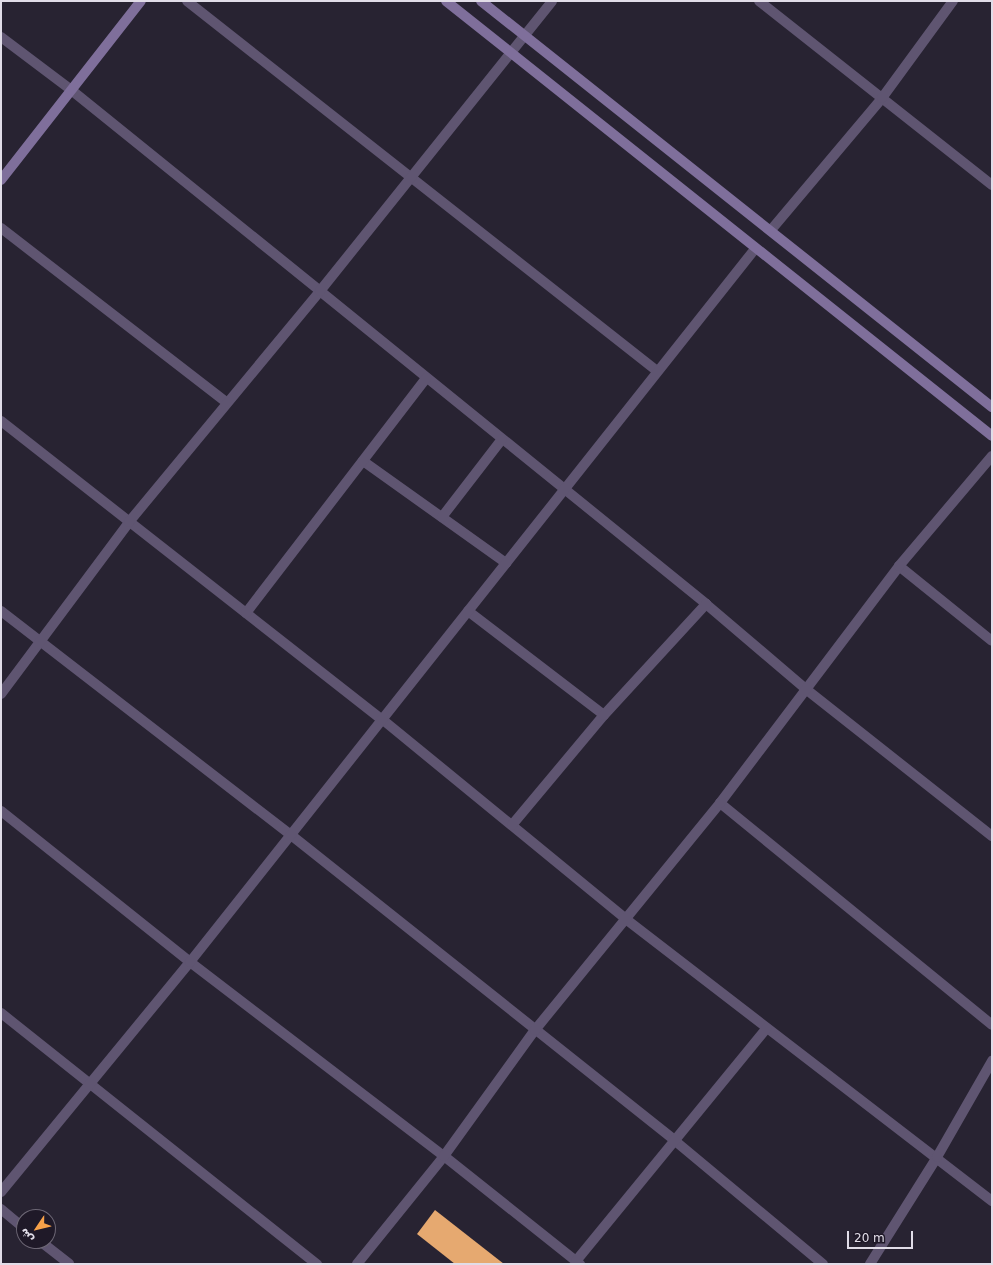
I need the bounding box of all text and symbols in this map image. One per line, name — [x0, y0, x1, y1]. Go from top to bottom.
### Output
north arrow — [16, 1209, 56, 1249]
scale bar — [849, 1223, 915, 1249]
text: ش — [17, 1226, 36, 1246]
text: 20 m — [854, 1231, 885, 1245]

